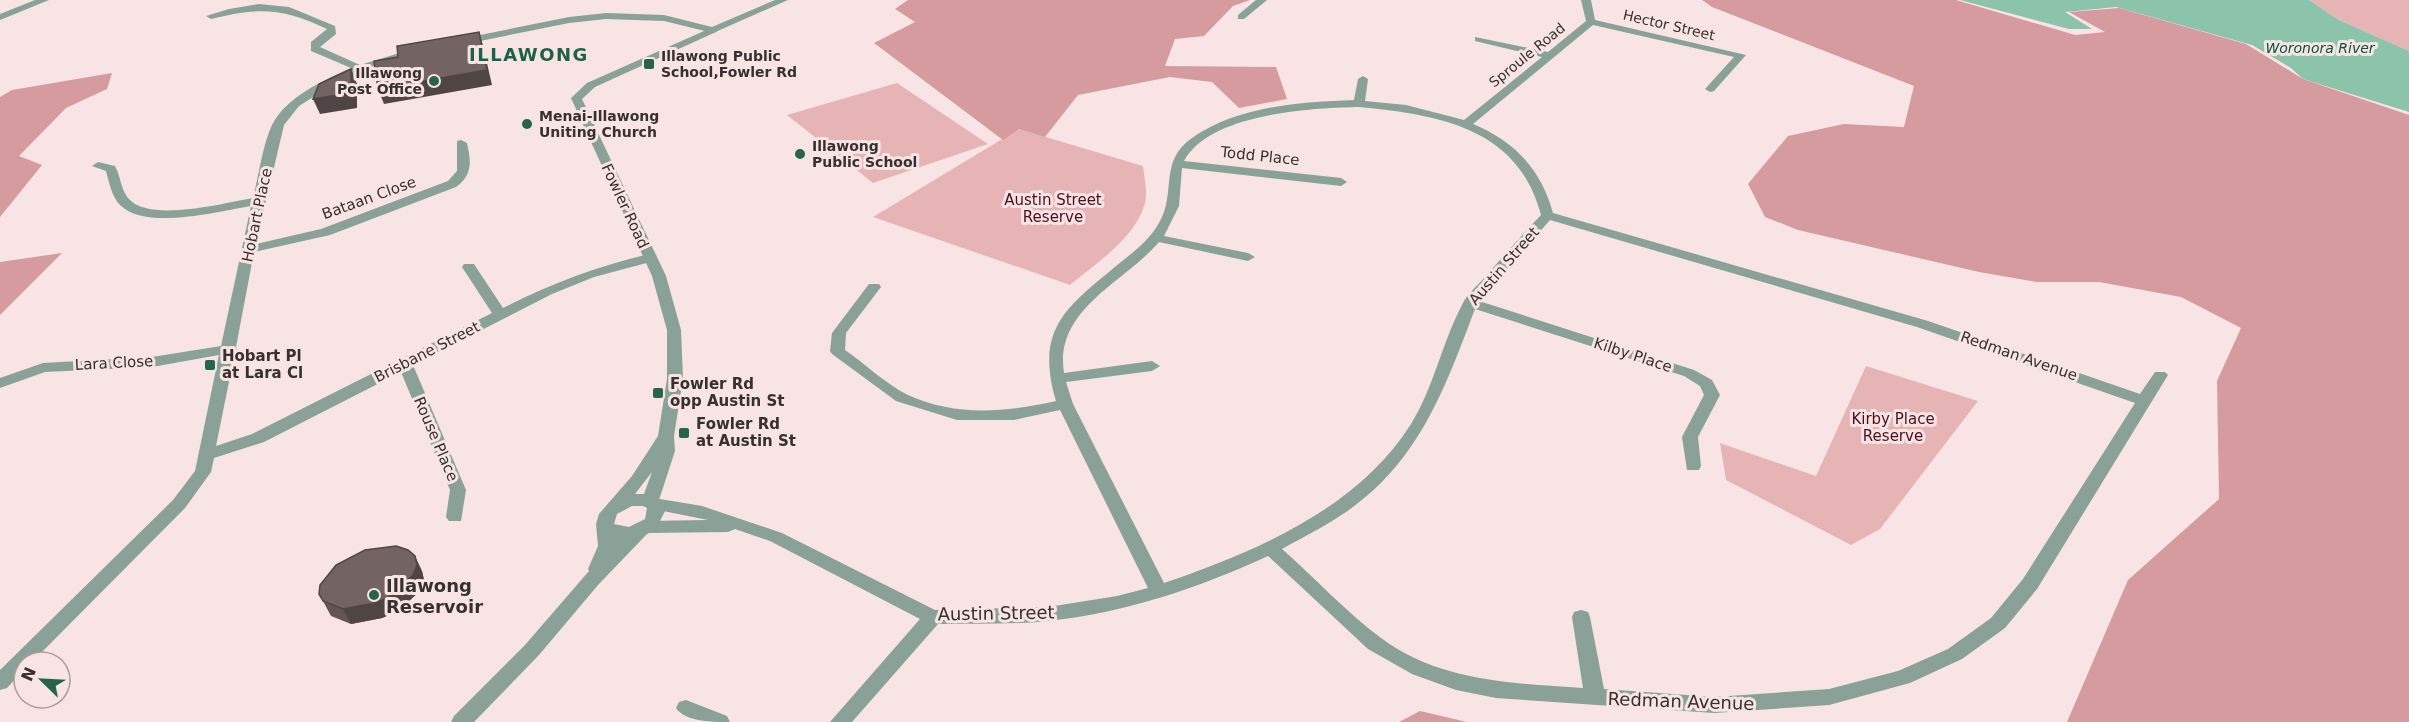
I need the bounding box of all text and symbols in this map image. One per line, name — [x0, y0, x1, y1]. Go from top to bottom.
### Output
street label: Hector Street — [1622, 7, 1717, 43]
street label: Sproule Road — [1486, 20, 1568, 90]
water label: Woronora River — [2265, 40, 2376, 56]
district label: ILLAWONG — [469, 44, 589, 65]
place label: Illawong Public School,Fowler Rd — [661, 48, 797, 80]
marker: Illawong Public School,Fowler Rd — [642, 57, 656, 71]
place label: Illawong Post Office — [337, 65, 422, 97]
marker: Illawong Post Office — [427, 74, 441, 88]
place label: Menai-Illawong Uniting Church — [539, 108, 659, 140]
marker: Menai-Illawong Uniting Church — [520, 117, 534, 131]
place label: Illawong Public School — [812, 138, 917, 170]
street label: Todd Place — [1219, 143, 1300, 169]
marker: Illawong Public School — [793, 147, 807, 161]
street label: Fowler Road — [598, 161, 652, 251]
street label: Hobart Place — [238, 166, 276, 264]
street label: Bataan Close — [319, 173, 419, 223]
park label: Austin Street Reserve — [1004, 191, 1102, 226]
street label: Austin Street — [1465, 223, 1543, 309]
street label: Brisbane Street — [371, 318, 483, 386]
street label: Redman Avenue — [1958, 328, 2080, 384]
street label: Kilby Place — [1592, 334, 1674, 376]
place label: Hobart Pl at Lara Cl — [222, 347, 303, 382]
street label: Lara Close — [74, 352, 154, 374]
marker: Hobart Pl at Lara Cl — [203, 358, 217, 372]
place label: Fowler Rd opp Austin St — [670, 375, 784, 410]
marker: Fowler Rd opp Austin St — [651, 386, 665, 400]
street label: Rouse Place — [410, 394, 462, 484]
park label: Kirby Place Reserve — [1851, 410, 1935, 445]
place label: Fowler Rd at Austin St — [696, 415, 796, 450]
marker: Fowler Rd at Austin St — [677, 426, 691, 440]
place label: Illawong Reservoir — [386, 575, 483, 617]
marker: Illawong Reservoir — [367, 588, 381, 602]
street label: Austin Street — [937, 601, 1055, 625]
north arrow — [12, 650, 72, 710]
text: N — [17, 664, 40, 684]
street label: Redman Avenue — [1607, 688, 1755, 714]

